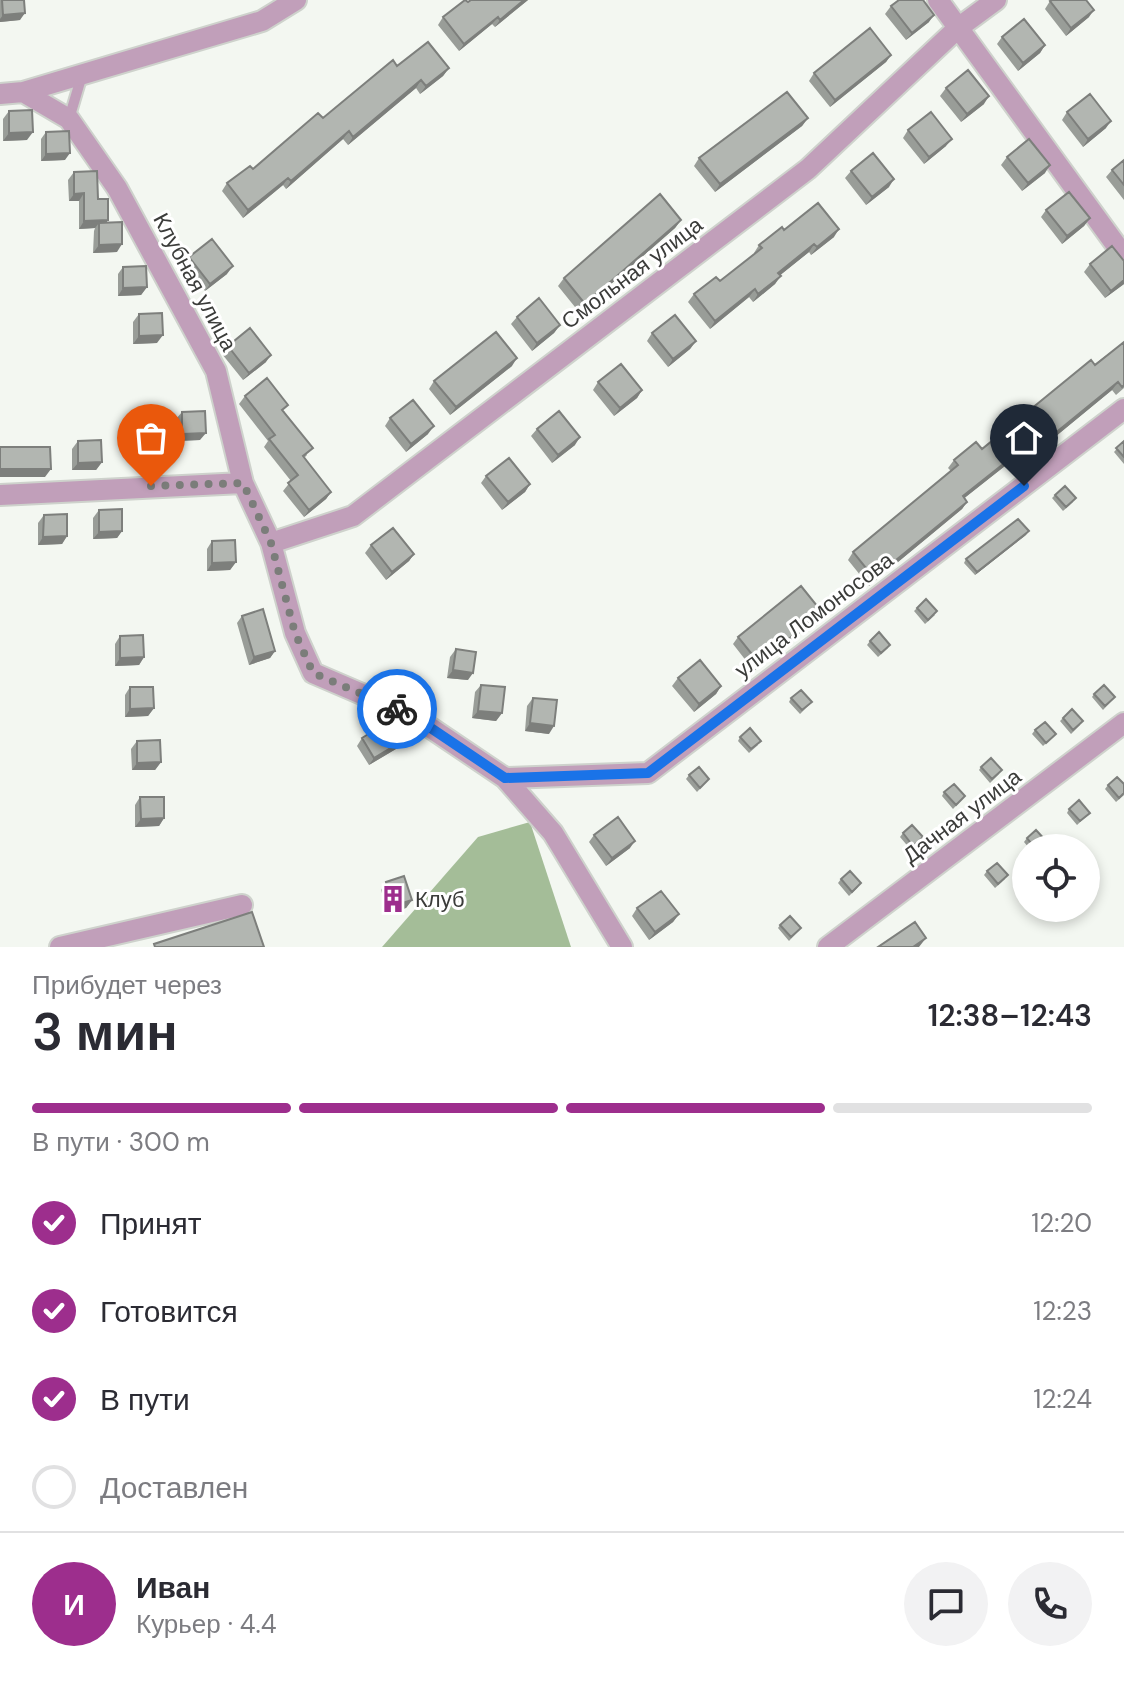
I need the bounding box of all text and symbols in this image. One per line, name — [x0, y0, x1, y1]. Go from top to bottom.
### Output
street label: Клубная улица — [146, 208, 244, 357]
street label: Смольная улица — [556, 210, 709, 336]
pin — [117, 404, 185, 486]
pin — [990, 404, 1058, 486]
icon: bag — [129, 416, 173, 460]
icon: home — [1002, 416, 1046, 460]
street label: улица Ломоносова — [729, 545, 900, 684]
courier — [357, 669, 437, 749]
icon: bike — [375, 687, 419, 731]
street label: Дачная улица — [897, 762, 1028, 870]
map controls — [1012, 834, 1100, 922]
button: locate — [1012, 834, 1100, 922]
building icon: Клуб — [378, 884, 408, 914]
place label: Клуб — [415, 885, 465, 914]
text: Прибудет через — [32, 968, 222, 1002]
text: 12:38–12:43 — [928, 996, 1092, 1035]
text: 3 мин — [32, 998, 178, 1066]
text: В пути · 300 m — [32, 1125, 210, 1159]
icon: check — [32, 1201, 76, 1245]
text: Принят — [100, 1204, 202, 1243]
text: 12:20 — [1031, 1206, 1092, 1240]
icon: check — [32, 1289, 76, 1333]
text: Готовится — [100, 1292, 238, 1331]
text: 12:23 — [1033, 1294, 1092, 1328]
icon: check — [32, 1377, 76, 1421]
text: В пути — [100, 1380, 190, 1419]
text: 12:24 — [1033, 1382, 1092, 1416]
text: Доставлен — [100, 1468, 248, 1507]
button: chat — [904, 1562, 988, 1646]
button: phone — [1008, 1562, 1092, 1646]
text: Иван — [136, 1568, 210, 1607]
text: И — [63, 1585, 85, 1624]
text: Курьер · 4.4 — [136, 1607, 276, 1641]

